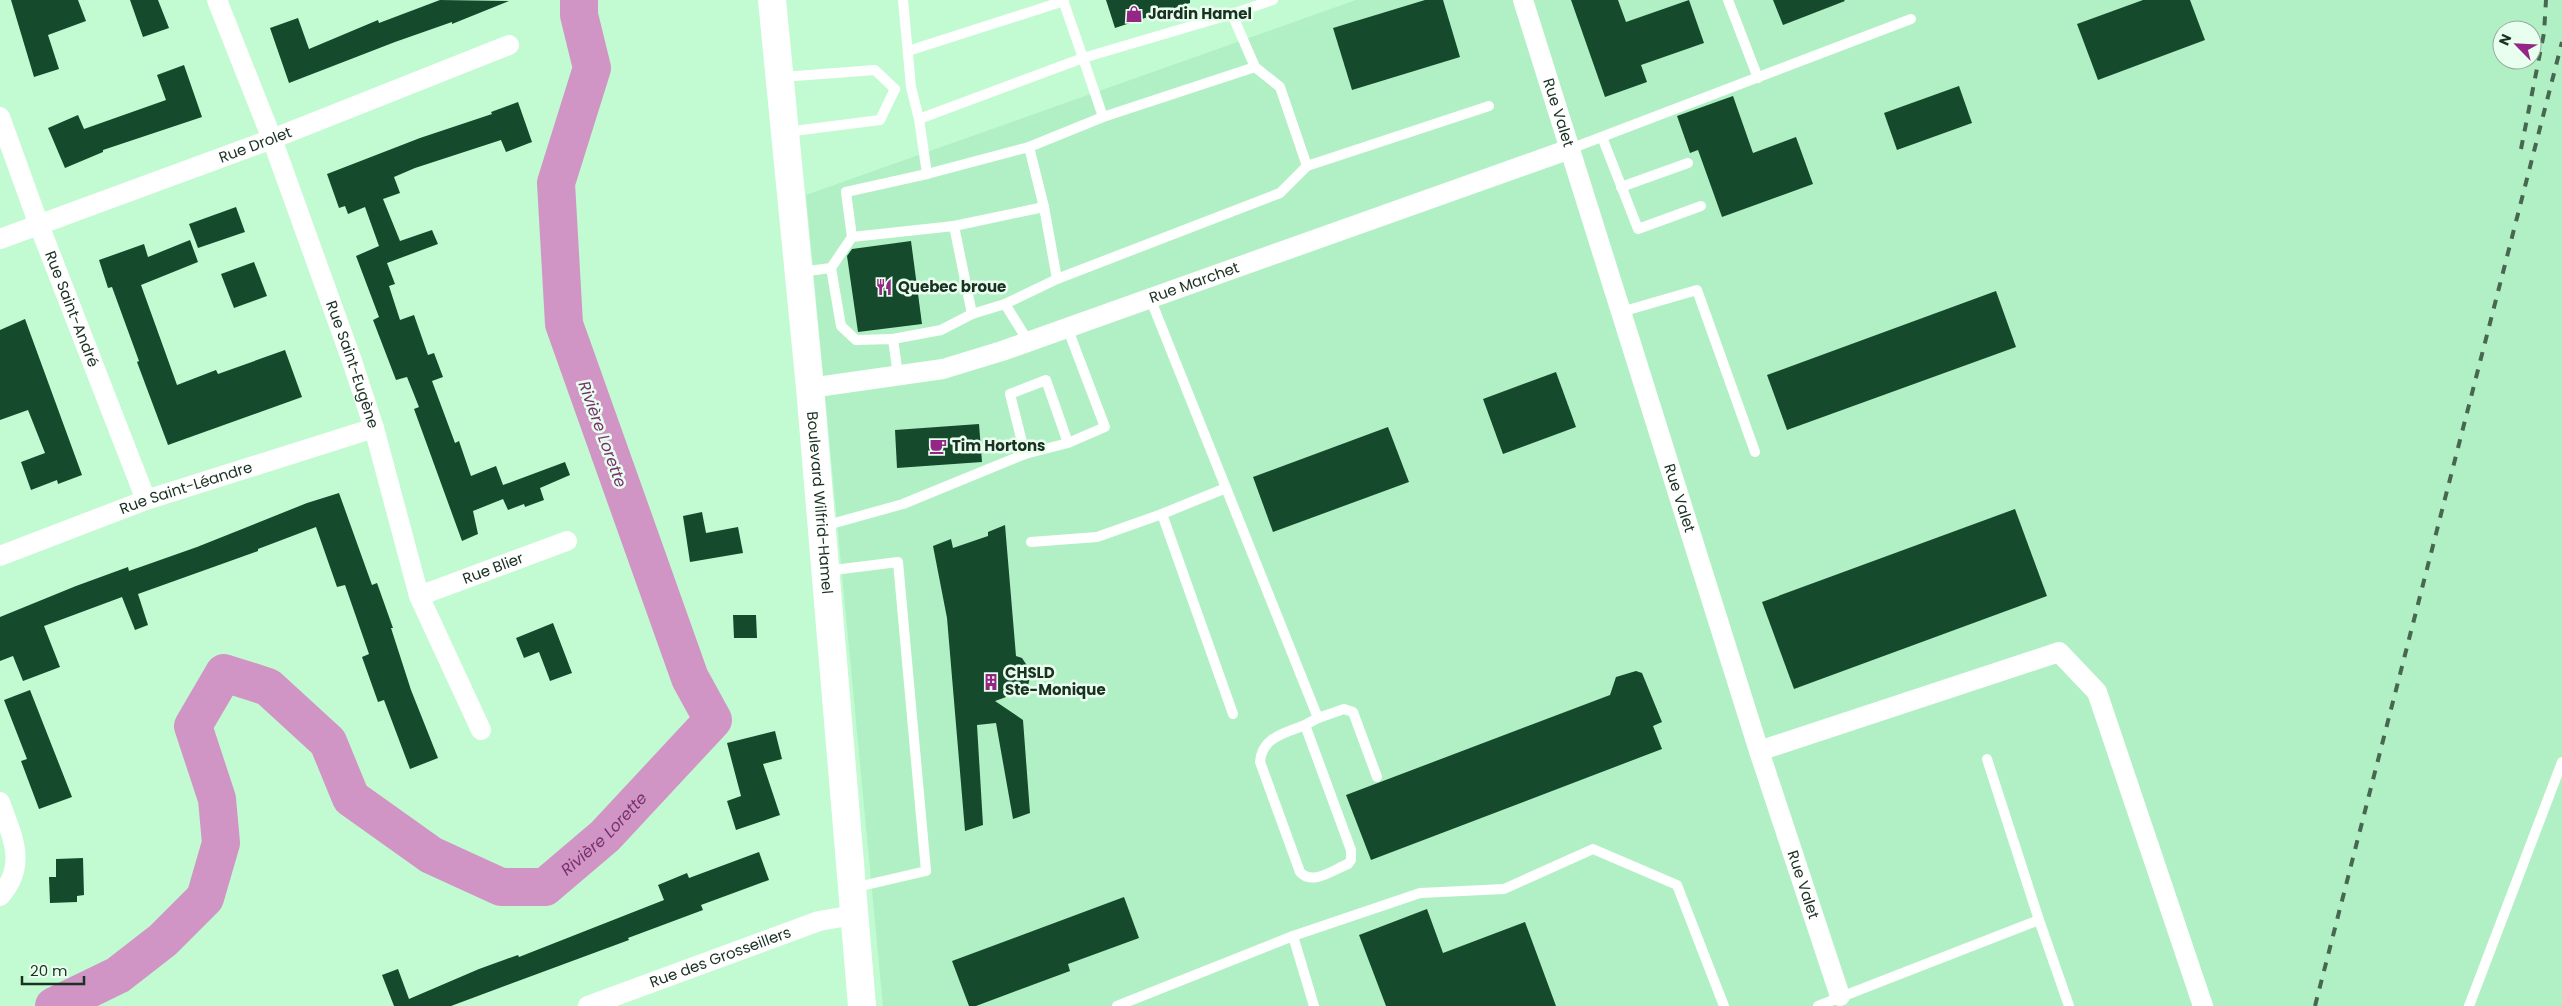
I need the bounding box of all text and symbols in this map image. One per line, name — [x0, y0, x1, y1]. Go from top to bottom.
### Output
place label: Jardin Hamel — [1148, 3, 1252, 24]
shop icon: Jardin Hamel — [1124, 4, 1144, 24]
north arrow — [2492, 20, 2542, 70]
text: N — [2494, 31, 2516, 49]
street label: Rue Valet — [1538, 75, 1579, 149]
street label: Rue Drolet — [216, 121, 295, 168]
street label: Rue Saint-André — [40, 248, 104, 370]
street label: Rue Marchet — [1146, 257, 1242, 308]
place label: Quebec broue — [898, 276, 1006, 297]
restaurant icon: Quebec broue — [874, 277, 894, 297]
street label: Rue Saint-Eugène — [321, 298, 384, 431]
water label: Rivière Lorette — [573, 378, 632, 491]
street label: Boulevard Wilfrid-Hamel — [802, 410, 838, 595]
place label: Tim Hortons — [952, 435, 1045, 456]
cafe icon: Tim Hortons — [928, 436, 948, 456]
street label: Rue Saint-Léandre — [116, 456, 255, 519]
street label: Rue Valet — [1659, 461, 1701, 535]
street label: Rue Blier — [459, 547, 527, 589]
place label: CHSLD Ste-Monique — [1005, 662, 1106, 700]
building icon: CHSLD Ste-Monique — [981, 672, 1001, 692]
water label: Rivière Lorette — [556, 787, 652, 881]
street label: Rue Valet — [1783, 848, 1825, 921]
street label: Rue des Grosseillers — [647, 921, 794, 992]
scale bar — [22, 954, 85, 986]
text: 20 m — [30, 960, 68, 981]

